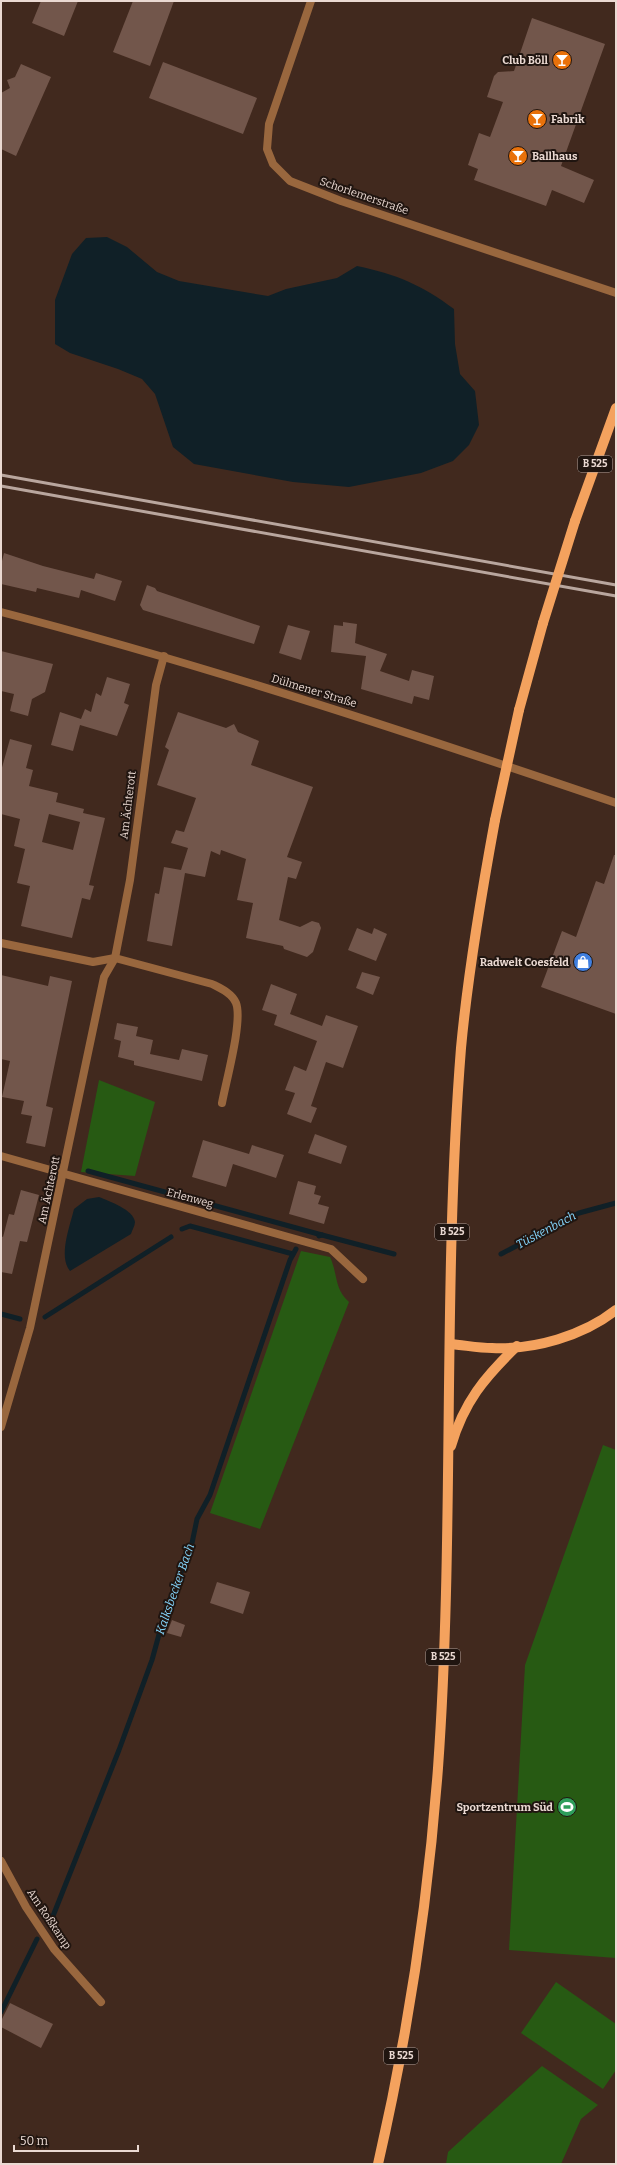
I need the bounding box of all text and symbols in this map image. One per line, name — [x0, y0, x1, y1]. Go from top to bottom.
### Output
bar icon: Club Böll — [551, 49, 573, 71]
place label: Club Böll — [502, 54, 549, 67]
bar icon: Fabrik — [526, 108, 548, 130]
place label: Fabrik — [551, 113, 585, 126]
bar icon: Ballhaus — [507, 145, 529, 167]
place label: Ballhaus — [532, 150, 578, 163]
street label: Schorlemerstraße — [318, 175, 410, 217]
road number: B 525 — [578, 456, 612, 472]
street label: Dülmener Straße — [270, 672, 358, 710]
street label: Am Ächterott — [117, 770, 139, 840]
shop icon: Radwelt Coesfeld — [572, 951, 594, 973]
place label: Radwelt Coesfeld — [480, 956, 569, 969]
street label: Am Ächterott — [35, 1155, 63, 1225]
street label: Erlenweg — [165, 1186, 215, 1210]
water label: Tüskenbach — [514, 1208, 578, 1252]
road number: B 525 — [435, 1224, 469, 1240]
water label: Kalksbecker Bach — [153, 1542, 197, 1636]
road number: B 525 — [426, 1649, 460, 1665]
sports icon: Sportzentrum Süd — [556, 1796, 578, 1818]
place label: Sportzentrum Süd — [456, 1801, 553, 1814]
street label: Am Roßkamp — [24, 1887, 74, 1952]
road number: B 525 — [384, 2048, 418, 2064]
scale bar — [14, 2127, 138, 2153]
text: 50 m — [20, 2134, 49, 2148]

